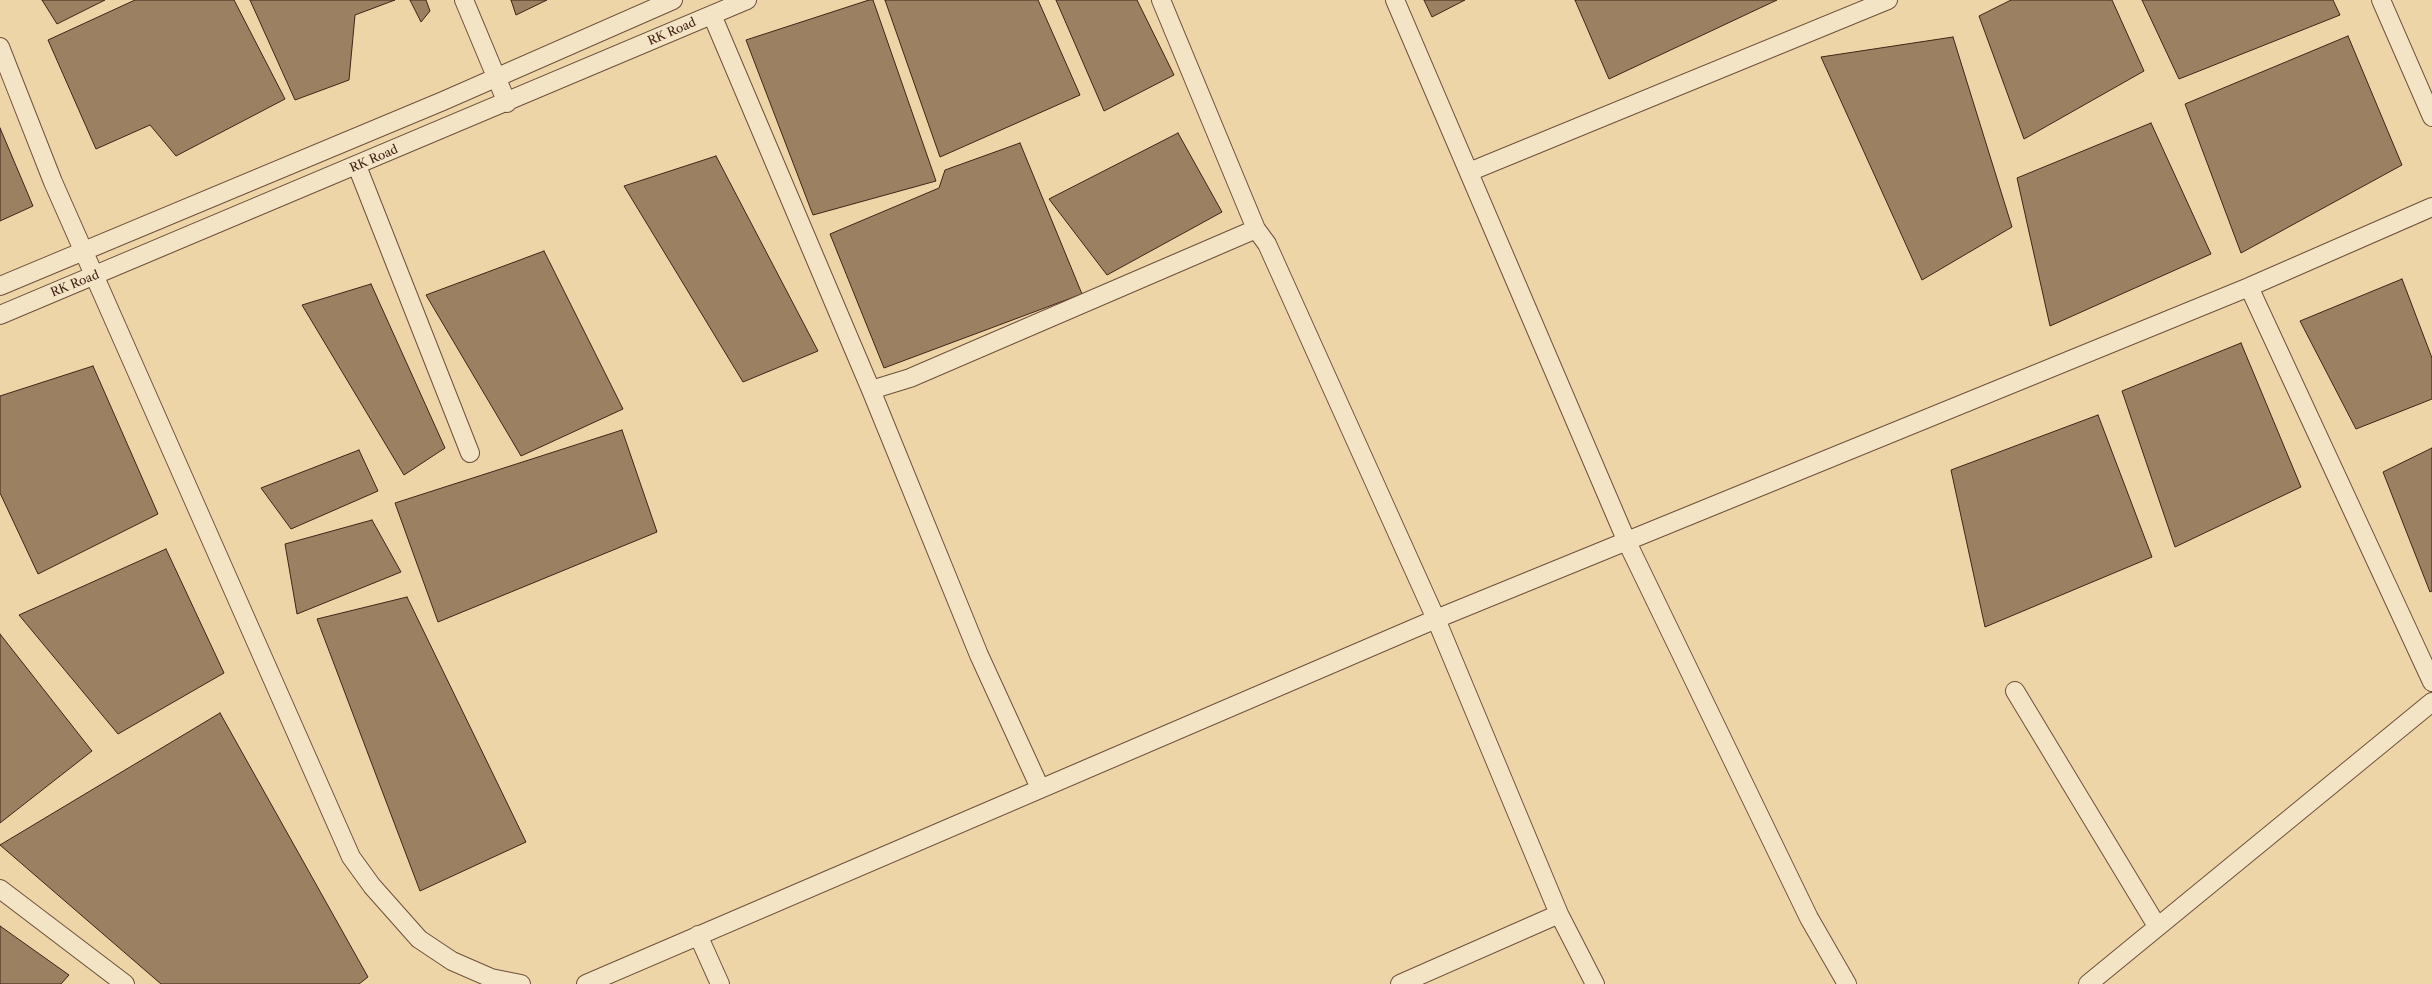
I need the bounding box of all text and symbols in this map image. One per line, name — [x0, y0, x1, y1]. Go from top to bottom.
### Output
street label: RK Road — [646, 15, 698, 49]
street label: RK Road — [348, 142, 400, 176]
street label: RK Road — [49, 268, 101, 300]

